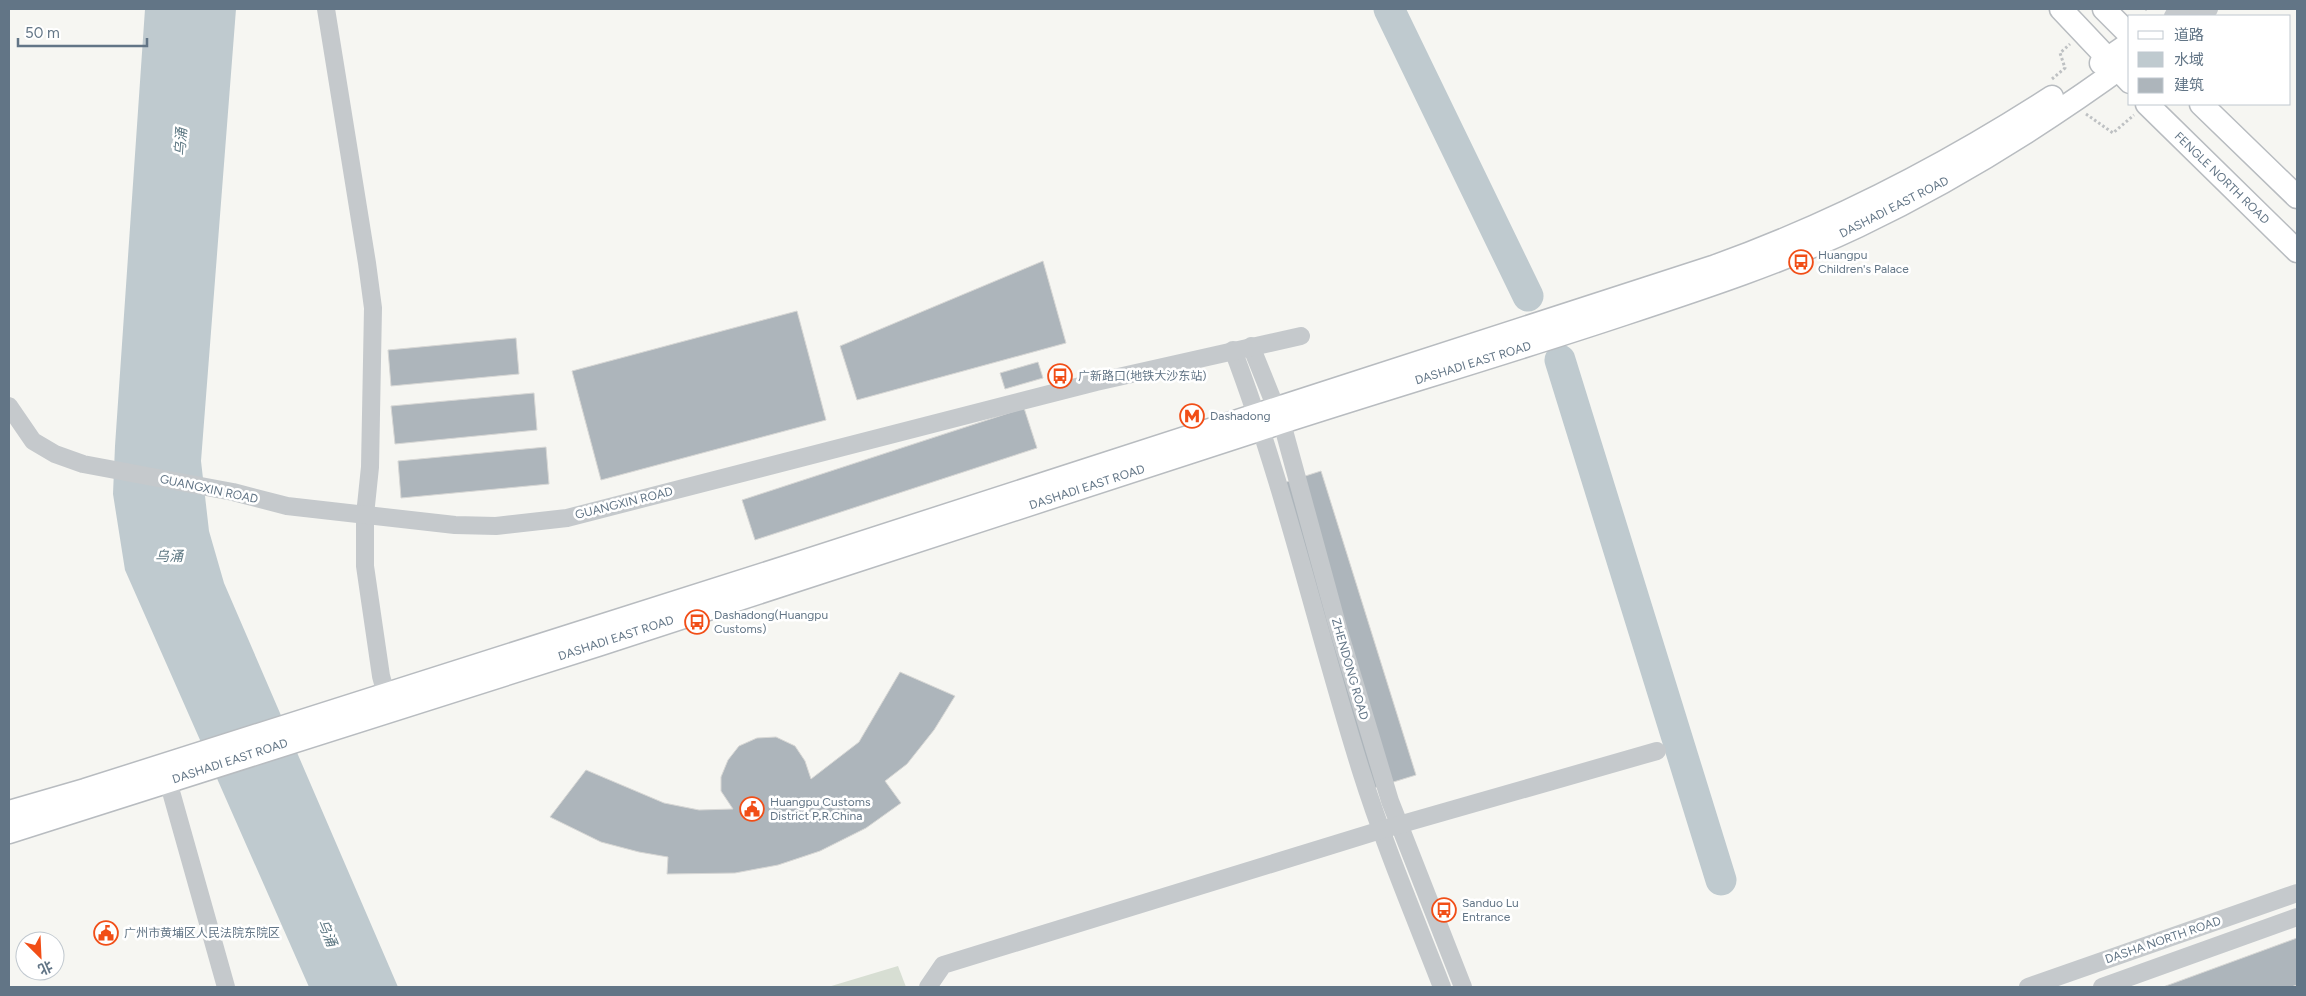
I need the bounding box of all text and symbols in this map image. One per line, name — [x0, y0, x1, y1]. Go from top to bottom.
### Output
scale bar — [18, 15, 146, 47]
legend — [2128, 15, 2291, 105]
text: 50 m — [25, 24, 60, 42]
text: 道路 — [2174, 26, 2204, 44]
text: 水域 — [2174, 51, 2204, 69]
text: 建筑 — [2174, 76, 2204, 94]
water label: 乌涌 — [172, 125, 191, 157]
street label: FENGLE NORTH ROAD — [2172, 129, 2272, 227]
street label: DASHADI EAST ROAD — [1837, 173, 1951, 241]
place label: Huangpu Children's Palace — [1818, 248, 1909, 276]
bus stop icon: Huangpu Children's Palace — [1788, 249, 1814, 275]
street label: DASHADI EAST ROAD — [1413, 339, 1533, 387]
bus stop icon: 广新路口(地铁大沙东站) — [1047, 363, 1073, 389]
place label: 广新路口(地铁大沙东站) — [1078, 369, 1206, 383]
metro station icon: Dashadong — [1179, 403, 1205, 429]
place label: Dashadong — [1210, 409, 1271, 423]
street label: DASHADI EAST ROAD — [1027, 462, 1147, 512]
street label: GUANGXIN ROAD — [159, 472, 259, 506]
street label: GUANGXIN ROAD — [574, 484, 674, 522]
water label: 乌涌 — [155, 548, 185, 565]
place label: Dashadong(Huangpu Customs) — [714, 608, 828, 636]
bus stop icon: Dashadong(Huangpu Customs) — [684, 609, 710, 635]
street label: DASHADI EAST ROAD — [556, 613, 676, 663]
street label: ZHENDONG ROAD — [1329, 616, 1371, 722]
street label: DASHADI EAST ROAD — [170, 736, 290, 786]
place label: Huangpu Customs District P.R.China — [770, 795, 871, 823]
public building icon: Huangpu Customs District P.R.China — [739, 796, 765, 822]
place label: Sanduo Lu Entrance — [1462, 896, 1519, 924]
bus stop icon: Sanduo Lu Entrance — [1431, 897, 1457, 923]
street label: DASHA NORTH ROAD — [2103, 914, 2223, 966]
water label: 乌涌 — [314, 917, 341, 951]
public building icon: 广州市黄埔区人民法院东院区 — [93, 920, 119, 946]
place label: 广州市黄埔区人民法院东院区 — [124, 926, 280, 940]
north arrow — [15, 931, 65, 981]
text: 北 — [35, 957, 55, 978]

